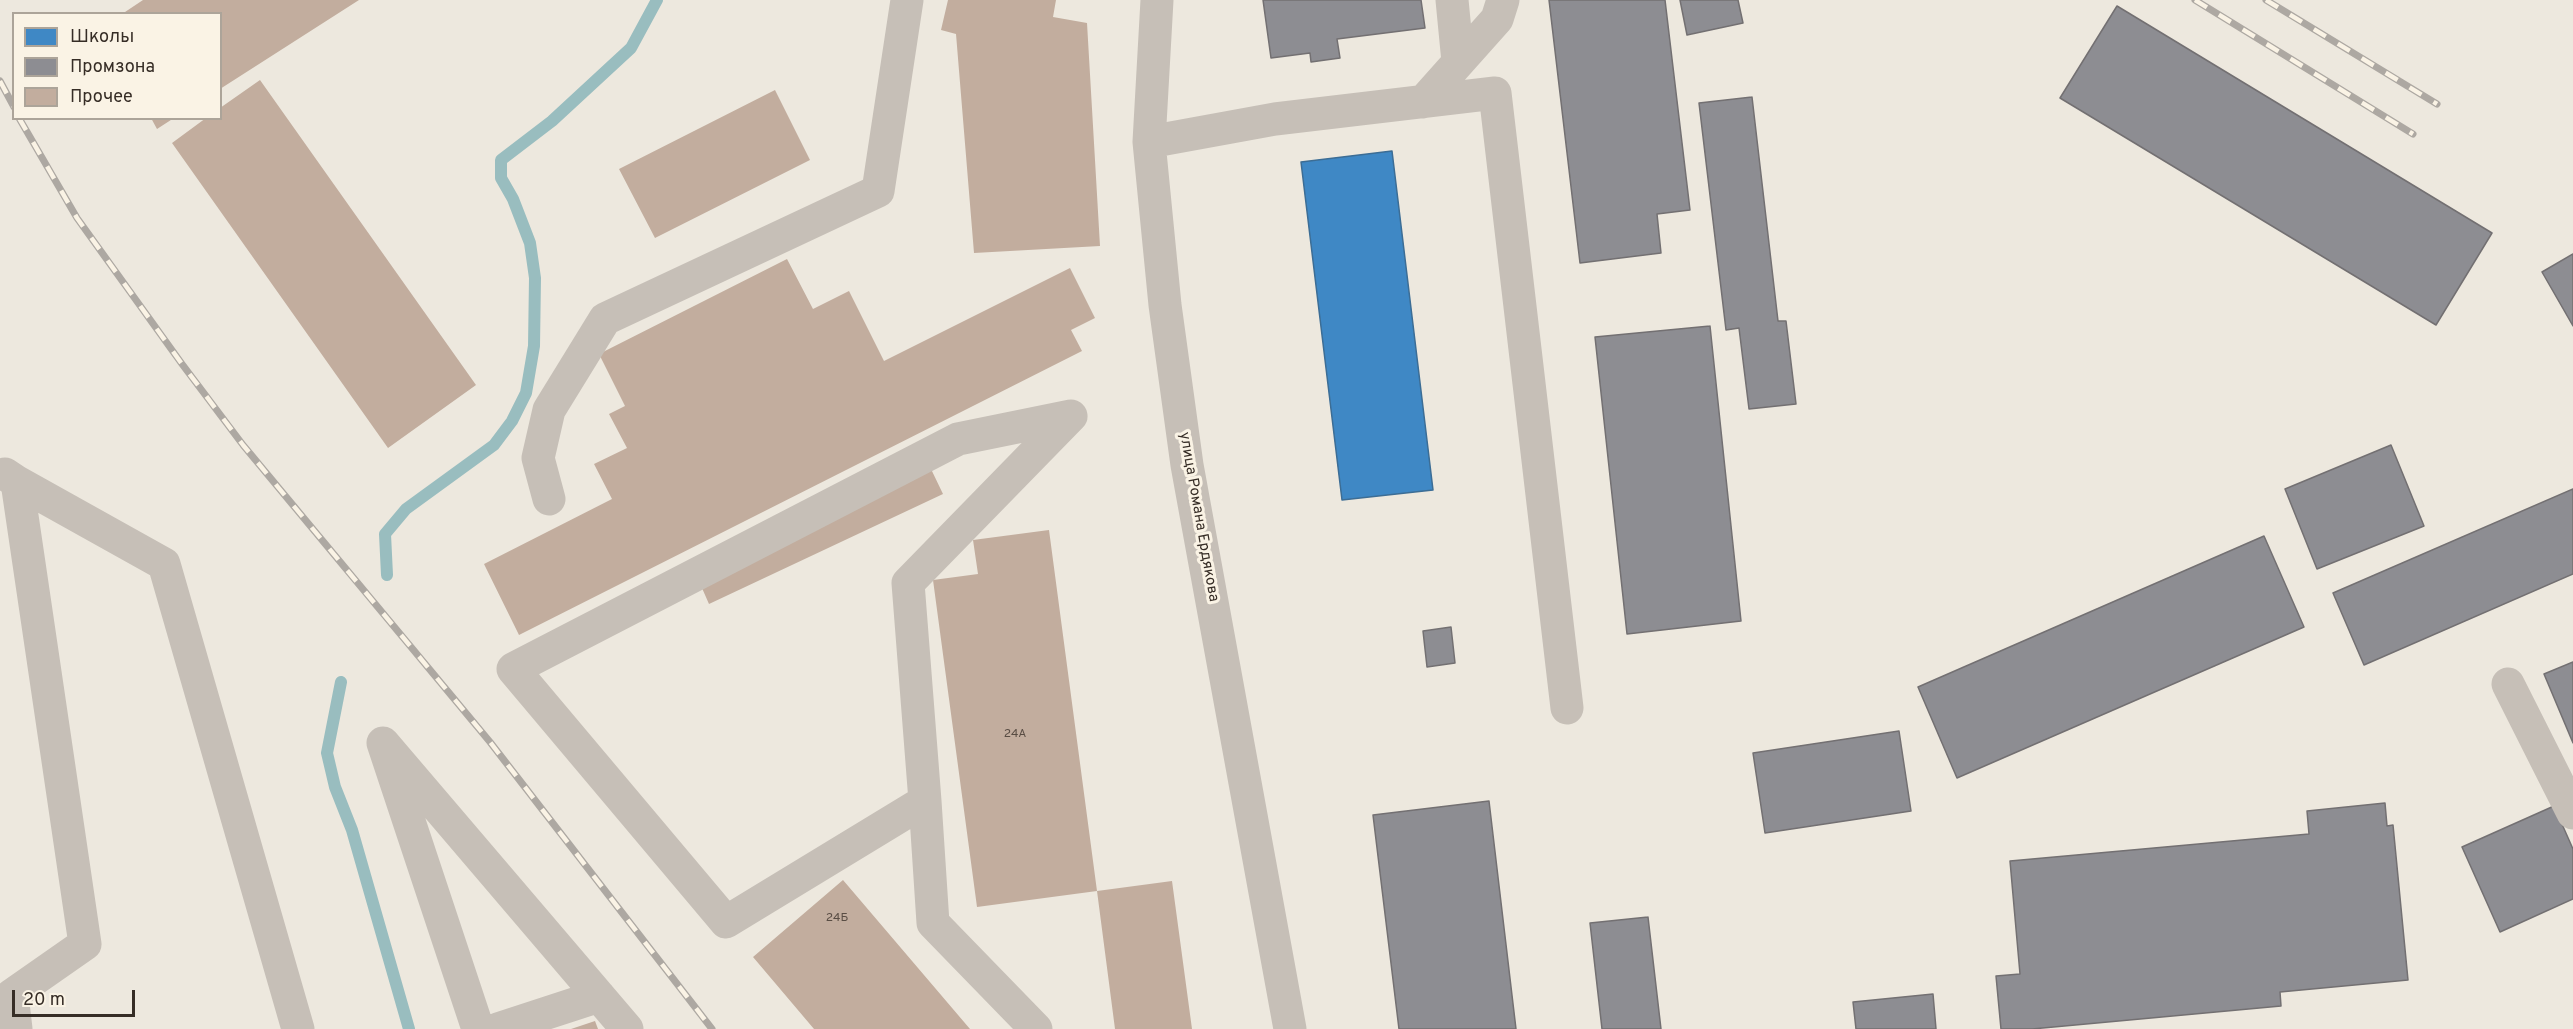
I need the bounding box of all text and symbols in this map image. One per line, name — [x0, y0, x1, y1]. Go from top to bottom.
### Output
legend — [12, 12, 222, 120]
text: Школы — [70, 26, 134, 49]
text: Промзона — [70, 56, 155, 79]
text: Прочее — [70, 86, 133, 109]
street label: улица Романа Ердякова — [1174, 431, 1222, 603]
house number: 24А — [1004, 728, 1026, 742]
house number: 24Б — [826, 912, 848, 926]
scale bar — [15, 978, 138, 1016]
text: 20 m — [23, 989, 65, 1012]

